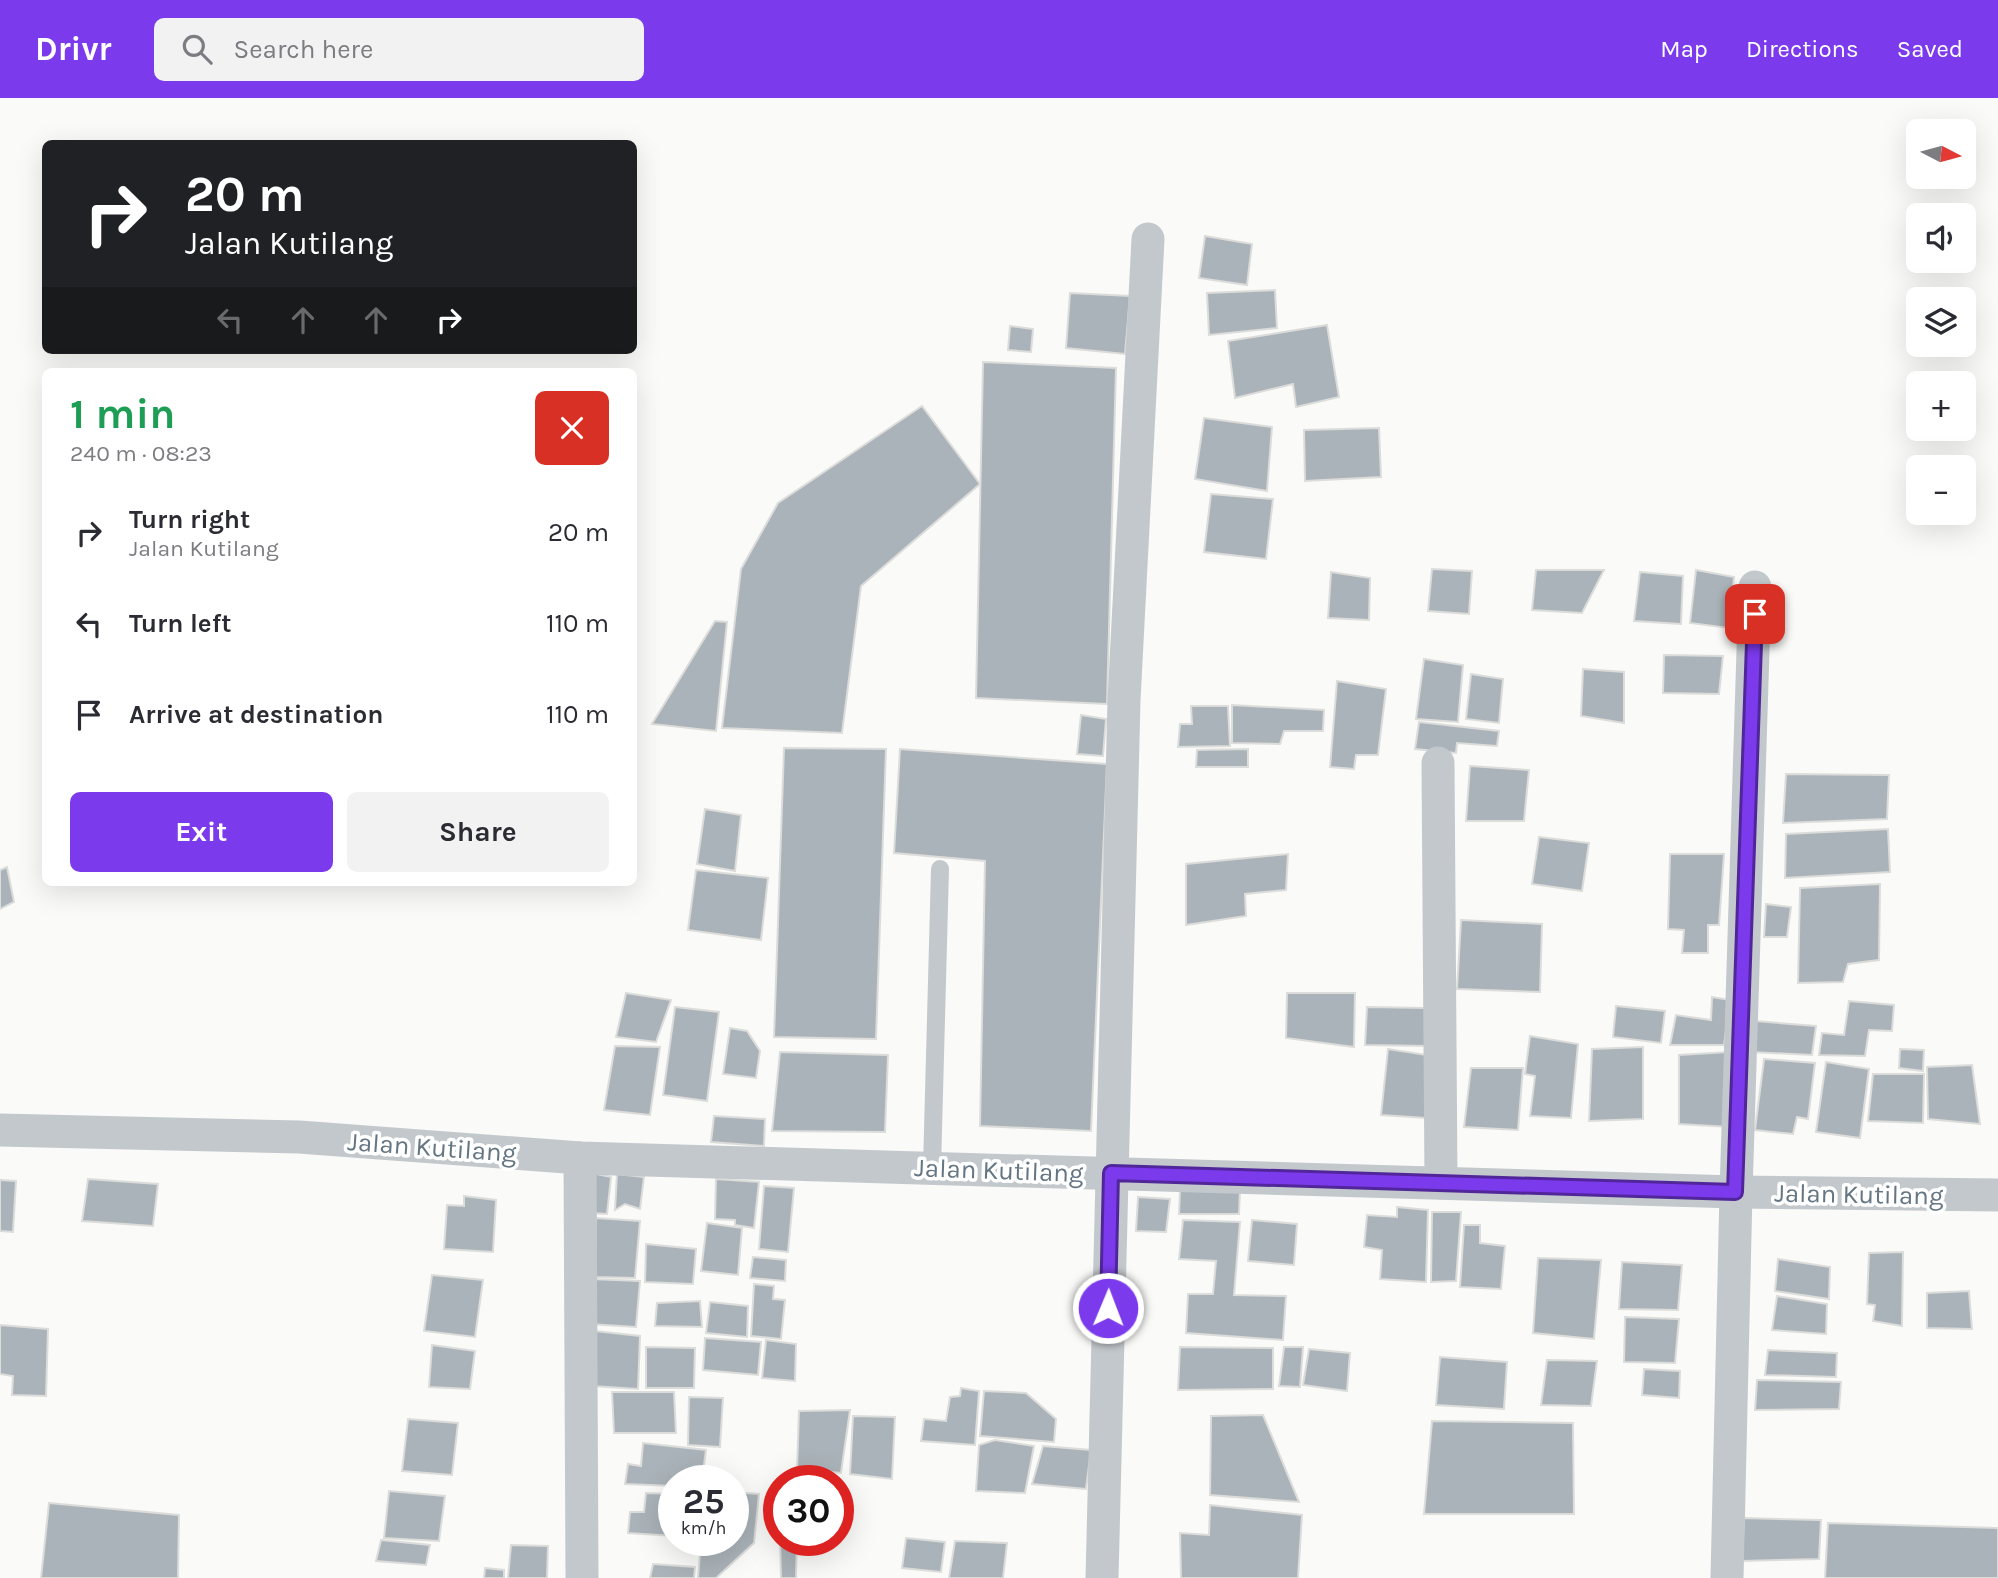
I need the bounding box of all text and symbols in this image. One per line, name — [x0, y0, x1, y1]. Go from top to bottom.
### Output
search box — [154, 18, 644, 81]
text: Drivr — [35, 30, 112, 68]
icon: search — [178, 30, 216, 68]
text: Search here — [234, 34, 373, 65]
text: Map — [1660, 35, 1708, 63]
text: Directions — [1746, 35, 1859, 63]
text: Saved — [1897, 35, 1963, 63]
north arrow — [1906, 119, 1976, 189]
map controls — [1906, 119, 1976, 525]
text: 20 m — [185, 166, 305, 223]
icon: right — [70, 168, 161, 259]
button: sound — [1906, 203, 1976, 273]
text: Jalan Kutilang — [185, 225, 393, 262]
button: layers — [1906, 287, 1976, 357]
icon: left — [211, 301, 249, 339]
icon: ahead — [284, 301, 322, 339]
icon: ahead — [357, 301, 395, 339]
icon: right — [430, 301, 468, 339]
button: + — [1906, 371, 1976, 441]
text: 1 min — [70, 389, 175, 439]
button: close — [535, 391, 609, 465]
text: 240 m · 08:23 — [70, 440, 212, 467]
button: − — [1906, 455, 1976, 525]
text: Turn right — [129, 504, 250, 535]
icon: right — [70, 514, 108, 552]
text: 20 m — [548, 517, 609, 548]
text: Jalan Kutilang — [129, 535, 279, 562]
pin — [1725, 584, 1785, 644]
icon: arrive — [1736, 595, 1774, 633]
icon: left — [70, 605, 108, 643]
text: Turn left — [129, 608, 231, 639]
text: 110 m — [546, 608, 609, 639]
icon: arrive — [70, 696, 108, 734]
text: Arrive at destination — [129, 699, 383, 730]
text: 110 m — [546, 699, 609, 730]
button: Exit — [70, 792, 333, 872]
button: Share — [347, 792, 609, 872]
street label: Jalan Kutilang — [346, 1126, 518, 1169]
street label: Jalan Kutilang — [914, 1152, 1084, 1189]
street label: Jalan Kutilang — [1774, 1178, 1944, 1211]
position arrow — [1071, 1271, 1145, 1345]
speed limit sign: 30 — [763, 1465, 854, 1556]
text: 25 — [683, 1481, 724, 1522]
text: km/h — [681, 1517, 726, 1539]

